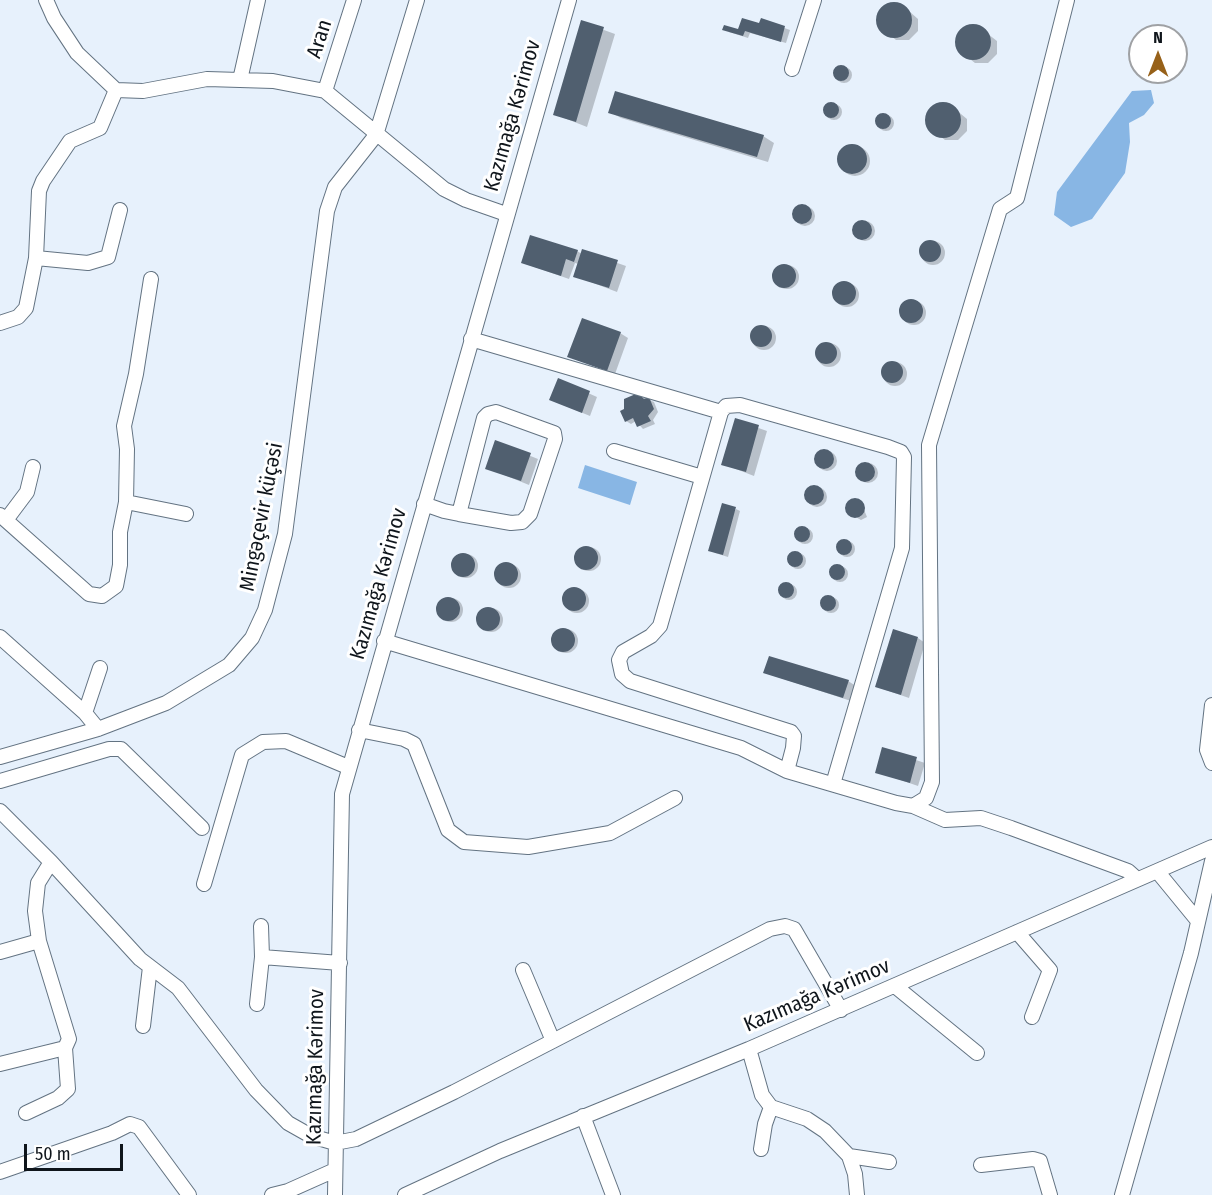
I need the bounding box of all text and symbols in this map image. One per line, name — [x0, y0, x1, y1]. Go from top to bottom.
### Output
street label: Aran — [302, 17, 338, 61]
north arrow — [1128, 24, 1188, 84]
text: N — [1153, 28, 1163, 47]
street label: Kazımağa Kərimov — [479, 37, 547, 195]
street label: Mingəçevir küçəsi — [235, 440, 289, 594]
street label: Kazımağa Kərimov — [345, 505, 413, 663]
street label: Kazımağa Kərimov — [740, 954, 894, 1038]
street label: Kazımağa Kərimov — [302, 989, 330, 1145]
scale bar — [27, 1132, 126, 1170]
text: 50 m — [35, 1143, 71, 1165]

